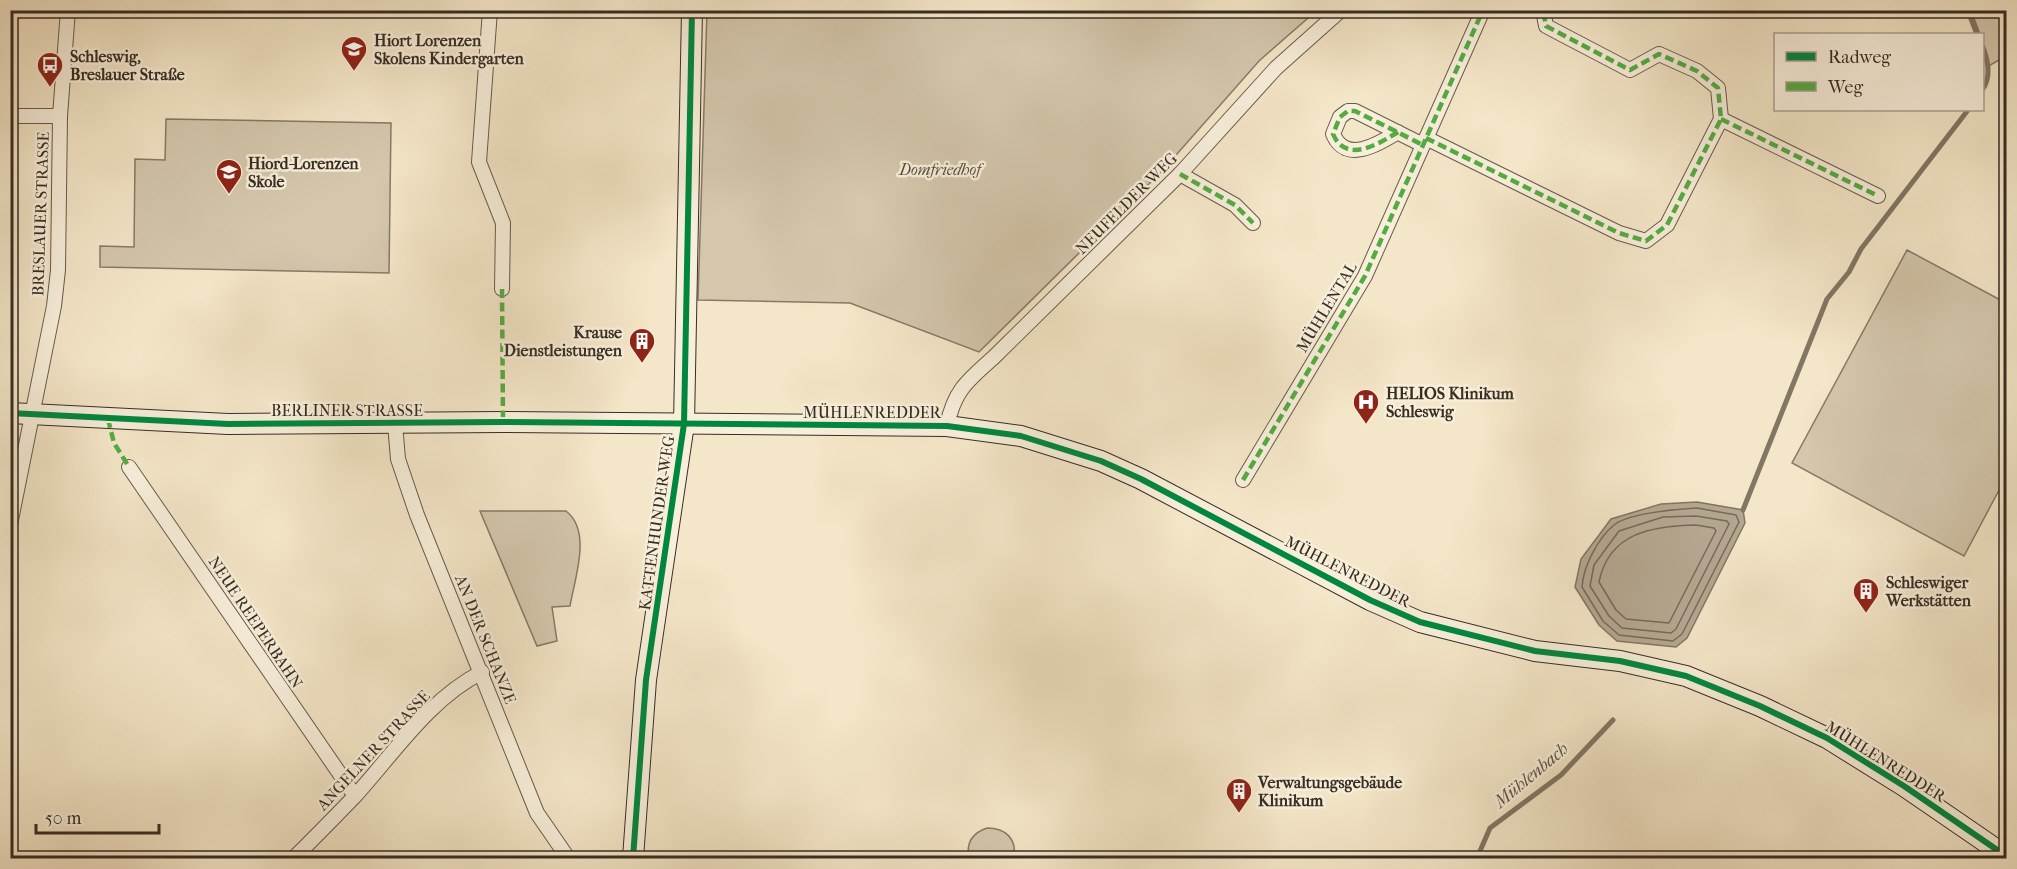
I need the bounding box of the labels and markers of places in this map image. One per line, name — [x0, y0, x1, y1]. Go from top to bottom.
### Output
place label: Hiort Lorenzen Skolens Kindergarten — [374, 31, 524, 69]
school or university icon: Hiort Lorenzen Skolens Kindergarten — [339, 34, 369, 72]
place label: Schleswig, Breslauer Straße — [70, 47, 185, 84]
bus stop icon: Schleswig, Breslauer Straße — [35, 50, 65, 88]
place label: Hiord-Lorenzen Skole — [248, 154, 359, 191]
school or university icon: Hiord-Lorenzen Skole — [214, 157, 244, 195]
place label: Krause Dienstleistungen — [504, 323, 623, 361]
building icon: Krause Dienstleistungen — [627, 326, 657, 364]
place label: HELIOS Klinikum Schleswig — [1386, 384, 1515, 422]
hospital icon: HELIOS Klinikum Schleswig — [1351, 387, 1381, 425]
place label: Schleswiger Werkstätten — [1885, 573, 1972, 610]
building icon: Schleswiger Werkstätten — [1851, 576, 1881, 614]
place label: Verwaltungsgebäude Klinikum — [1257, 773, 1402, 810]
building icon: Verwaltungsgebäude Klinikum — [1224, 776, 1254, 814]

